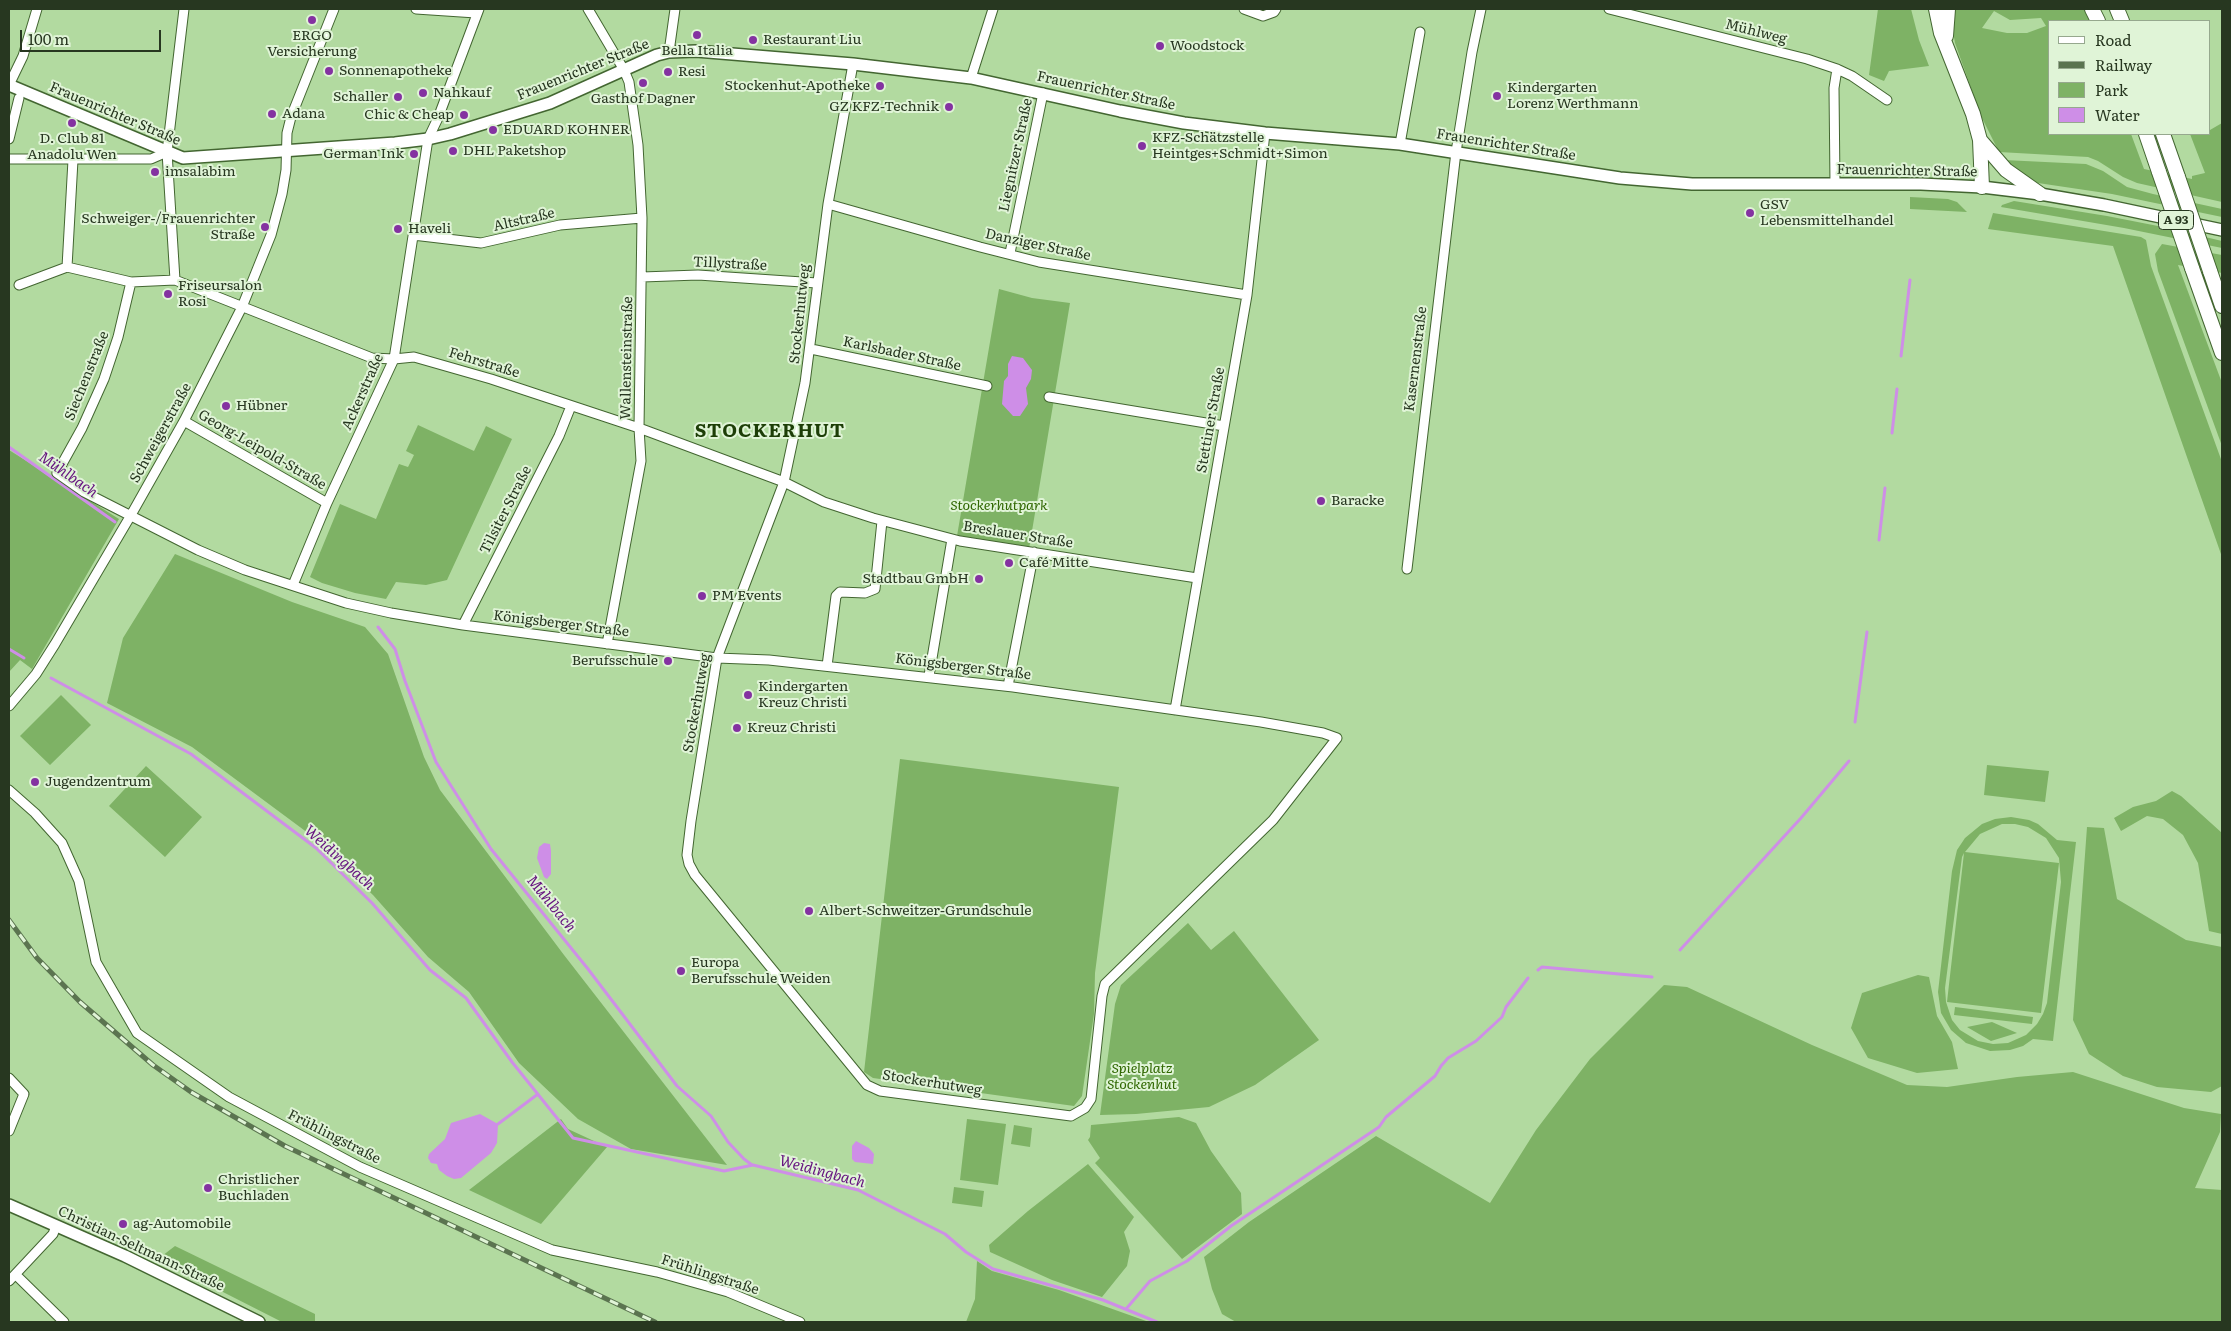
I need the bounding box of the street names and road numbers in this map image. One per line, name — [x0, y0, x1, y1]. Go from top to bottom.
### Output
street label: Mühlweg — [1723, 16, 1789, 48]
street label: Frauenrichter Straße — [515, 36, 651, 104]
street label: Frauenrichter Straße — [1035, 68, 1177, 114]
street label: Frauenrichter Straße — [47, 79, 183, 149]
street label: Liegnitzer Straße — [996, 97, 1036, 213]
street label: Frauenrichter Straße — [1435, 126, 1577, 164]
street label: Frauenrichter Straße — [1836, 161, 1978, 181]
street label: Altstraße — [492, 205, 556, 235]
road number: A 93 — [2158, 210, 2194, 230]
street label: Danziger Straße — [984, 226, 1092, 264]
street label: Tillystraße — [693, 254, 767, 274]
street label: Stockerhutweg — [786, 263, 814, 365]
street label: Wallensteinstraße — [618, 296, 636, 420]
street label: Kasernenstraße — [1401, 306, 1431, 412]
street label: Siechenstraße — [61, 329, 113, 423]
street label: Karlsbader Straße — [841, 333, 963, 375]
street label: Fehrstraße — [446, 344, 522, 382]
street label: Ackerstraße — [339, 351, 387, 433]
street label: Stettiner Straße — [1193, 366, 1229, 474]
street label: Schweigerstraße — [127, 380, 195, 486]
street label: Georg-Leipold-Straße — [195, 407, 329, 493]
street label: Tilsiter Straße — [477, 463, 535, 557]
street label: Breslauer Straße — [962, 518, 1074, 552]
street label: Königsberger Straße — [492, 607, 630, 641]
street label: Königsberger Straße — [894, 650, 1032, 684]
street label: Stockerhutweg — [680, 652, 714, 754]
street label: Stockerhutweg — [881, 1067, 983, 1099]
street label: Frühlingstraße — [285, 1106, 383, 1168]
street label: Christian-Seltmann-Straße — [55, 1203, 227, 1295]
street label: Frühlingstraße — [659, 1251, 761, 1299]

